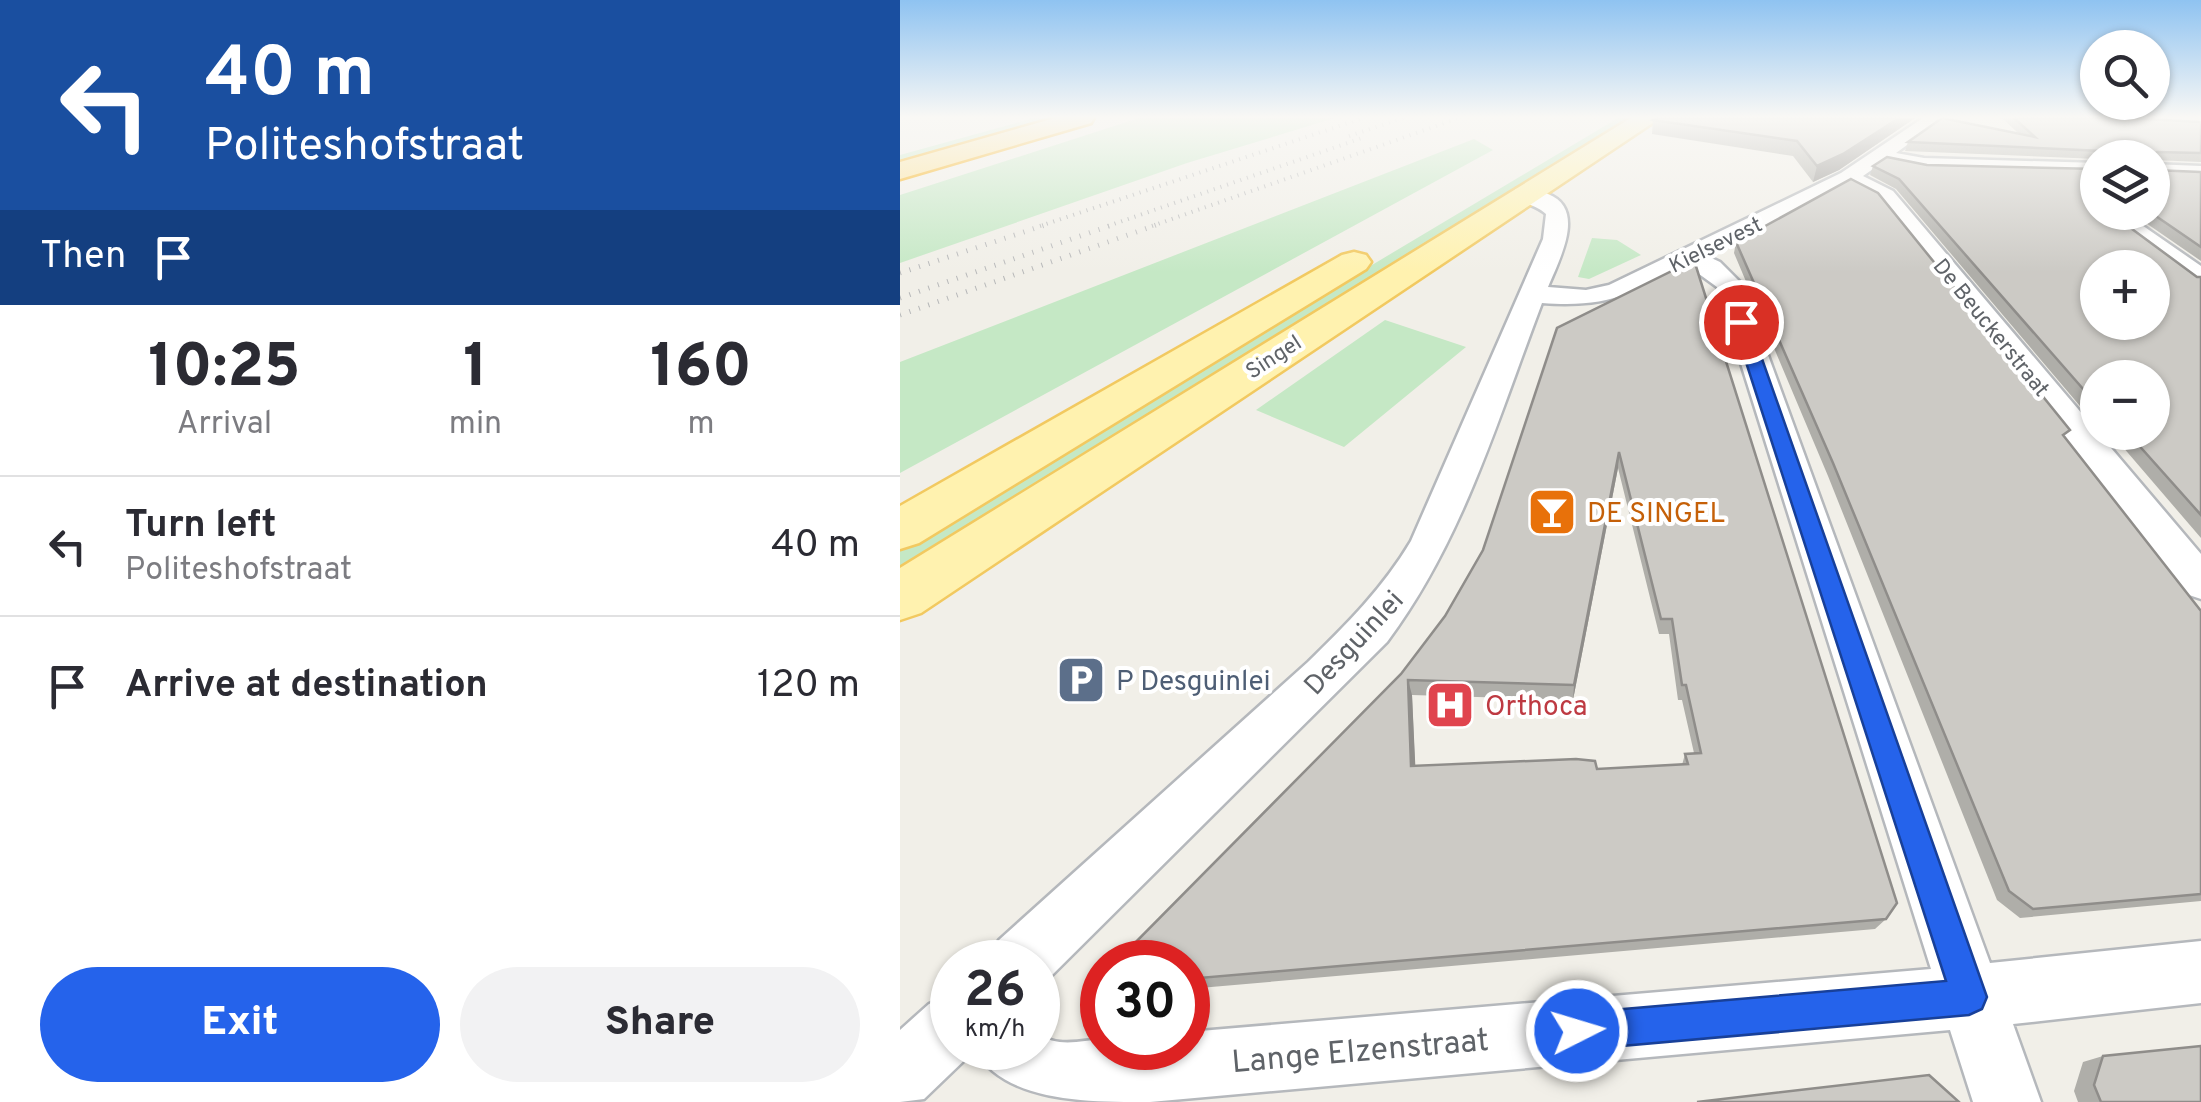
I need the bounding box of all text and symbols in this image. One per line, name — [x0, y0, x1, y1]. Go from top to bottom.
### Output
map controls — [2080, 30, 2170, 450]
button: search — [2080, 30, 2170, 120]
text: 40 m — [205, 32, 375, 121]
icon: left — [40, 40, 170, 170]
text: Politeshofstraat — [205, 119, 524, 176]
button: layers — [2080, 140, 2170, 230]
street label: Kielsevest — [1665, 212, 1767, 280]
icon: arrive — [146, 230, 201, 285]
text: Then — [40, 233, 126, 282]
button: + — [2080, 250, 2170, 340]
street label: De Beuckerstraat — [1926, 254, 2054, 403]
pin — [1699, 280, 1784, 365]
icon: arrive — [1714, 295, 1769, 350]
street label: Singel — [1241, 330, 1307, 386]
text: 10:25 — [148, 332, 301, 408]
text: 1 — [463, 332, 488, 408]
text: 160 — [650, 332, 752, 408]
button: − — [2080, 360, 2170, 450]
text: Arrival — [177, 405, 272, 445]
text: min — [449, 405, 502, 445]
text: m — [687, 405, 715, 445]
bar icon: DE SINGEL — [1526, 486, 1578, 538]
place label: DE SINGEL — [1587, 497, 1725, 533]
text: Turn left — [125, 502, 277, 551]
icon: left — [40, 519, 95, 574]
text: 40 m — [771, 522, 860, 571]
text: Politeshofstraat — [125, 551, 352, 591]
street label: Desguinlei — [1298, 584, 1413, 704]
parking icon: P Desguinlei — [1055, 654, 1107, 706]
icon: arrive — [40, 659, 95, 714]
text: Arrive at destination — [125, 662, 488, 711]
text: 120 m — [757, 662, 860, 711]
place label: P Desguinlei — [1116, 665, 1271, 701]
hospital icon: Orthoca — [1424, 679, 1476, 731]
place label: Orthoca — [1485, 690, 1588, 726]
speed limit sign: 30 — [1080, 940, 1210, 1070]
text: 26 — [964, 961, 1026, 1024]
button: Exit — [40, 967, 440, 1082]
button: Share — [460, 967, 860, 1082]
position arrow — [1525, 979, 1629, 1083]
text: km/h — [965, 1014, 1025, 1046]
street label: Lange Elzenstraat — [1230, 1022, 1490, 1084]

